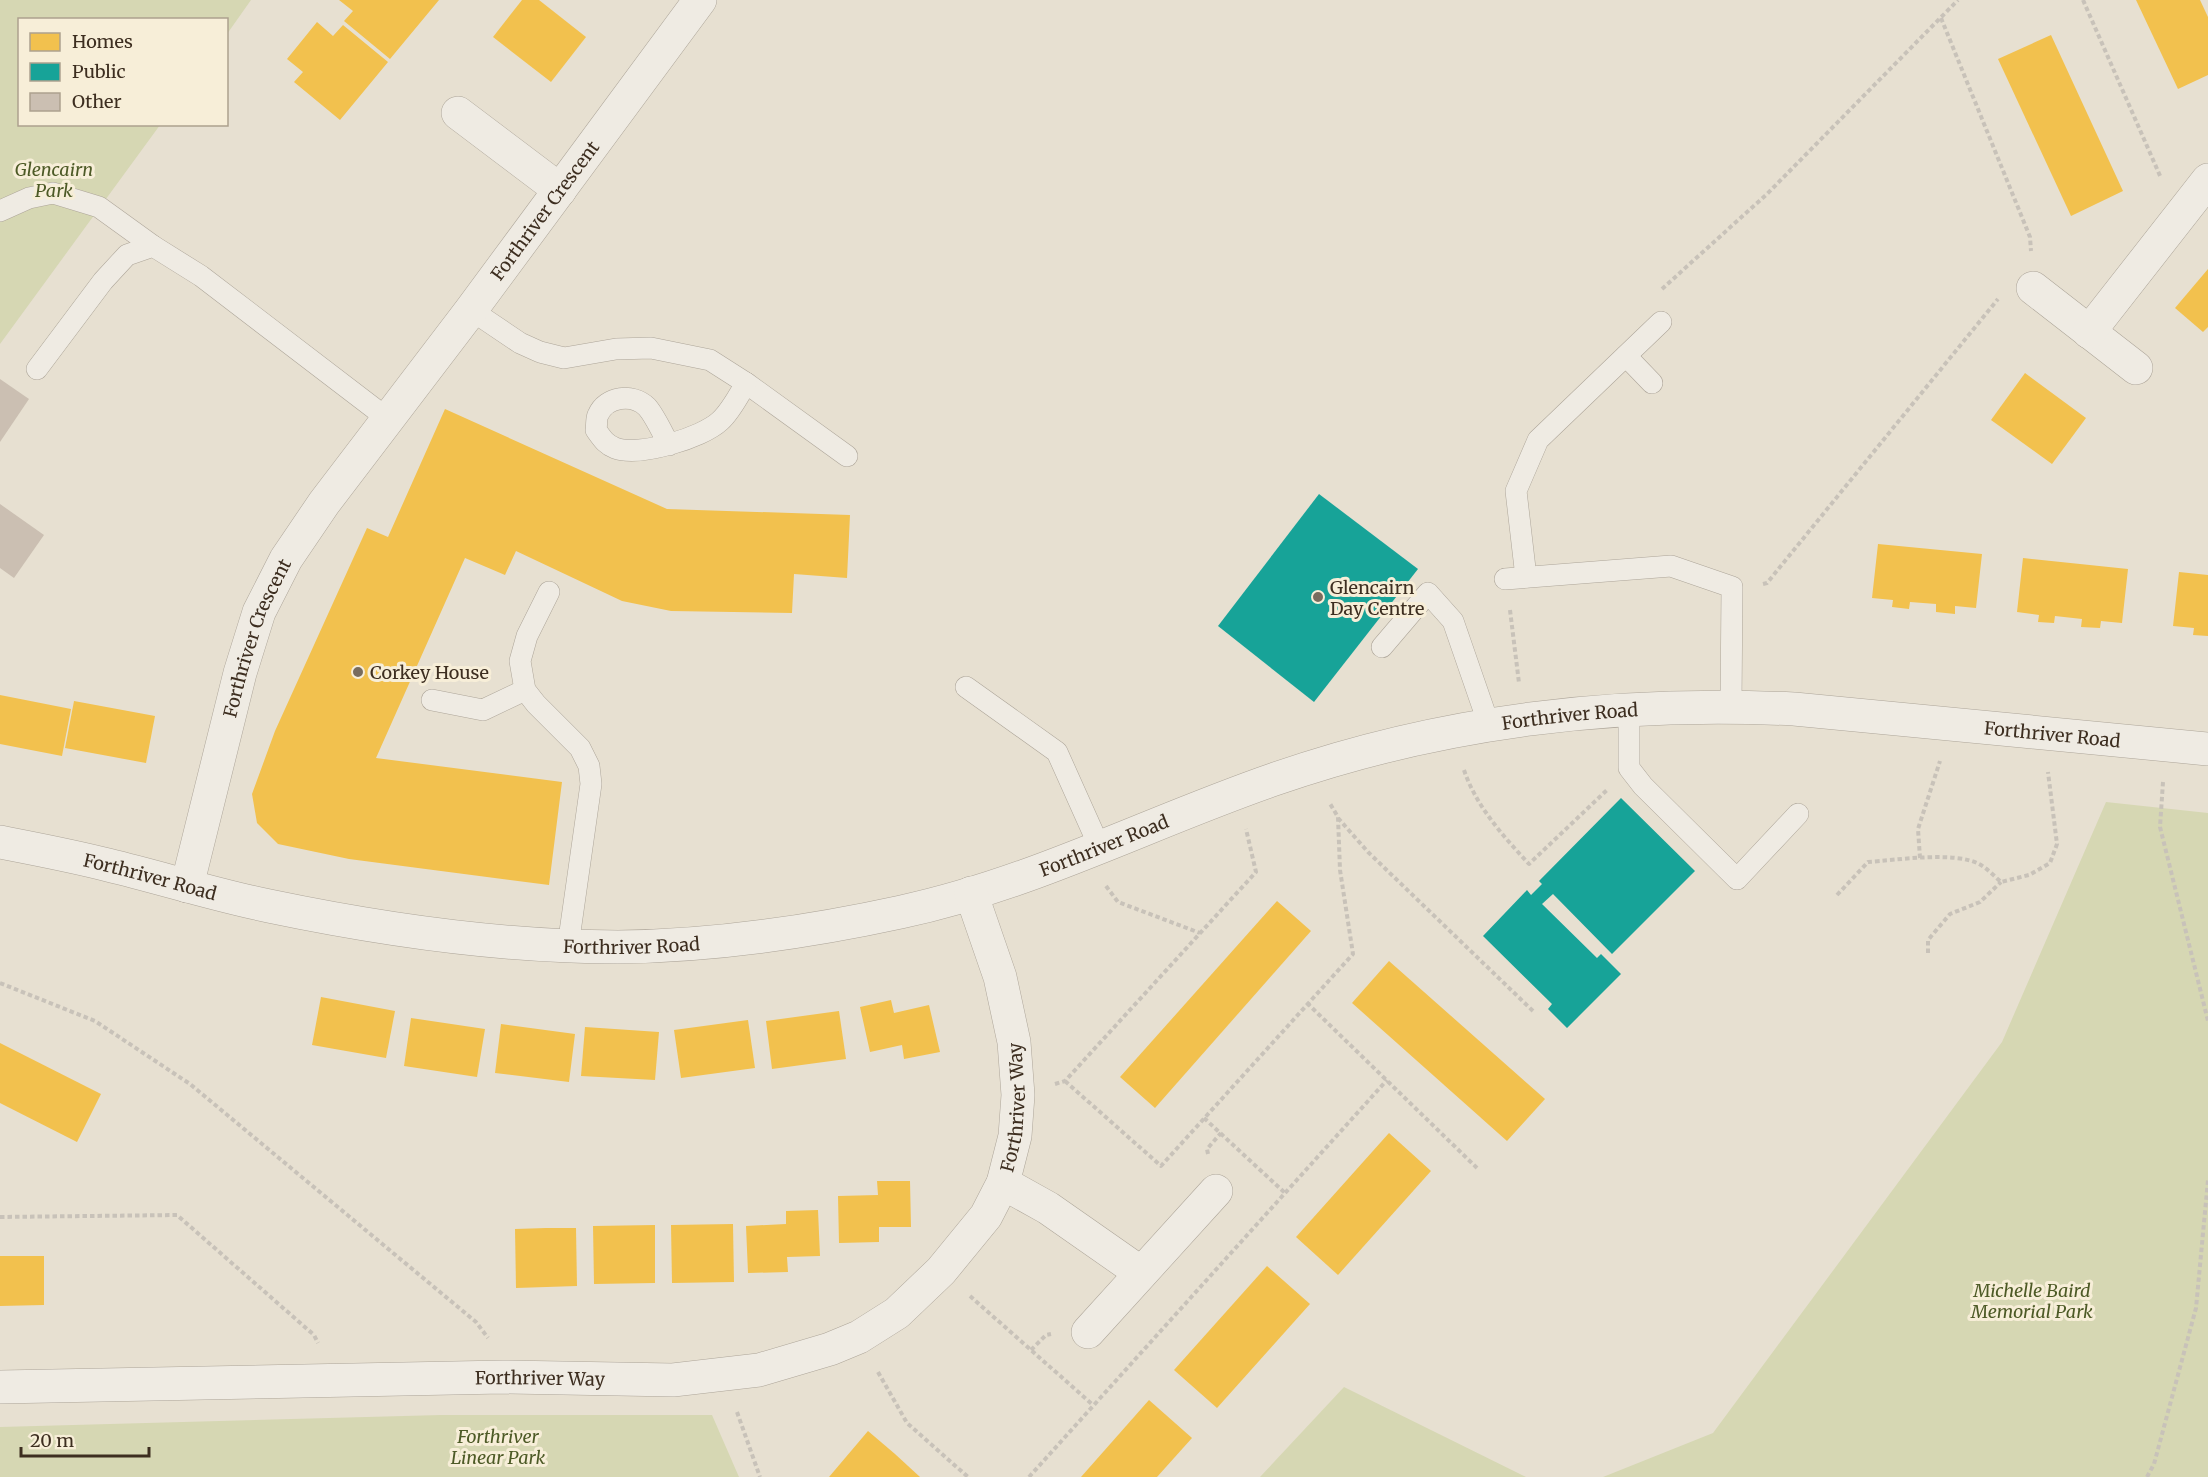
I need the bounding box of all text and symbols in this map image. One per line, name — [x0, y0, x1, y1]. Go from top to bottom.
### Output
legend — [18, 18, 228, 126]
text: Homes — [72, 30, 133, 53]
text: Public — [72, 60, 126, 83]
text: Other — [72, 90, 122, 113]
street label: Forthriver Crescent — [485, 136, 604, 285]
park label: Glencairn Park — [15, 158, 93, 202]
street label: Forthriver Crescent — [218, 555, 296, 720]
place label: Glencairn Day Centre — [1330, 576, 1424, 620]
marker: Glencairn Day Centre — [1311, 590, 1325, 604]
place label: Corkey House — [370, 661, 489, 684]
marker: Corkey House — [351, 665, 365, 679]
street label: Forthriver Road — [1500, 698, 1639, 734]
street label: Forthriver Road — [1983, 716, 2122, 752]
street label: Forthriver Road — [1036, 809, 1172, 881]
street label: Forthriver Road — [81, 848, 219, 905]
street label: Forthriver Road — [563, 932, 701, 959]
street label: Forthriver Way — [995, 1041, 1030, 1174]
park label: Michelle Baird Memorial Park — [1970, 1279, 2093, 1323]
street label: Forthriver Way — [475, 1365, 606, 1390]
scale bar — [21, 1420, 148, 1458]
park label: Forthriver Linear Park — [451, 1425, 545, 1469]
text: 20 m — [30, 1429, 74, 1452]

